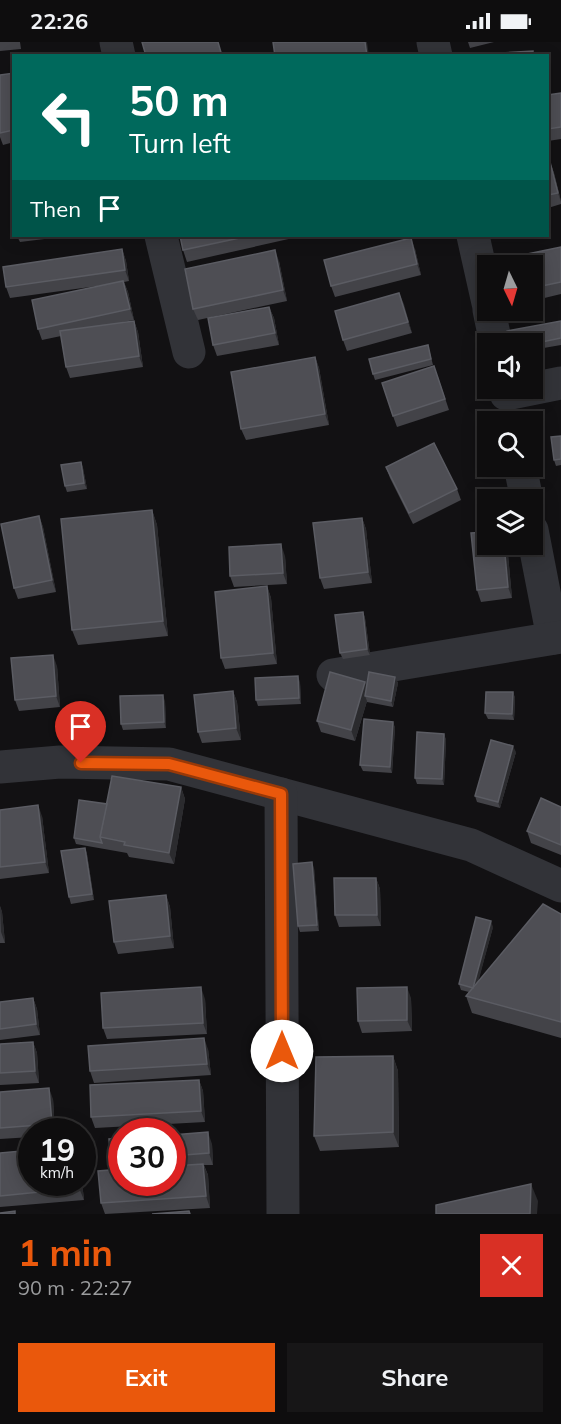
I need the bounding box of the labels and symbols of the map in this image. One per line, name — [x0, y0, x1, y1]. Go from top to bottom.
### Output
north arrow — [477, 255, 543, 321]
pin — [55, 701, 106, 763]
position arrow — [250, 1019, 314, 1083]
speed limit sign: 30 — [108, 1118, 186, 1196]

